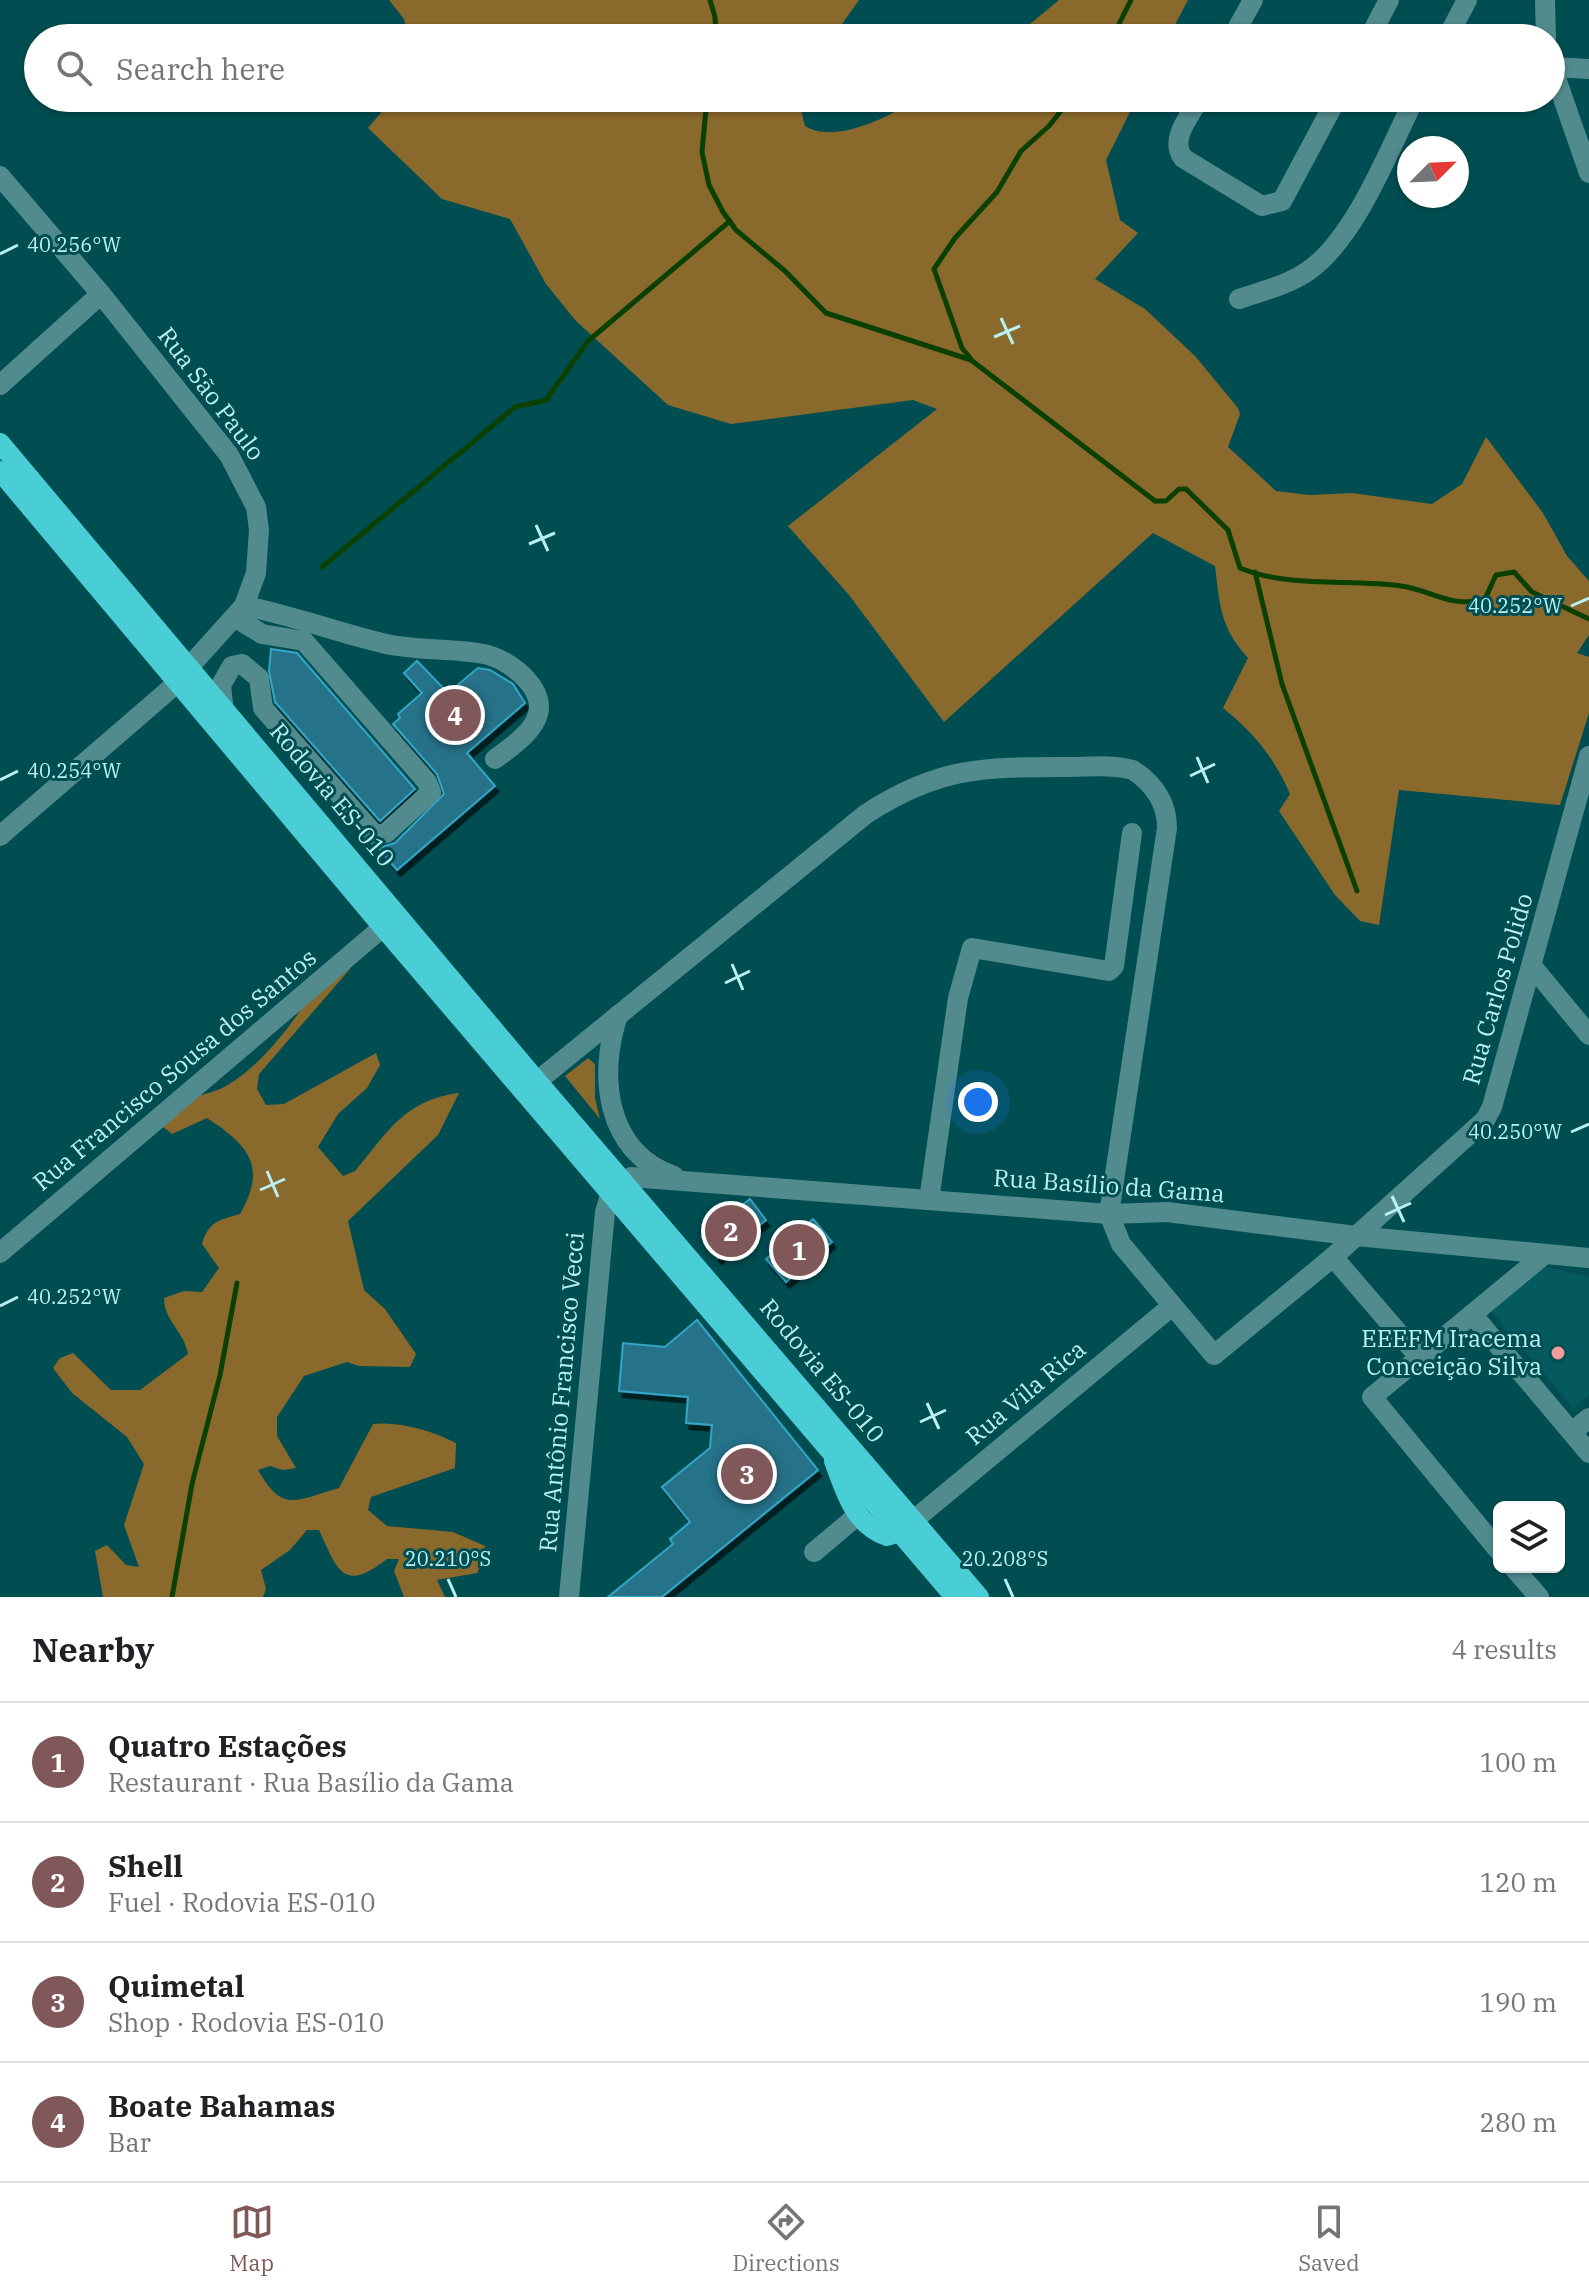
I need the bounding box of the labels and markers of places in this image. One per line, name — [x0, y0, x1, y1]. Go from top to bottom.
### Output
pin: 4 — [429, 685, 481, 745]
pin: 2 — [705, 1201, 757, 1261]
pin: 1 — [773, 1220, 825, 1280]
place label: EEEFM Iracema Conceição Silva — [1361, 1322, 1542, 1382]
marker: EEEFM Iracema Conceição Silva — [1549, 1344, 1567, 1362]
pin: 3 — [721, 1444, 773, 1504]

